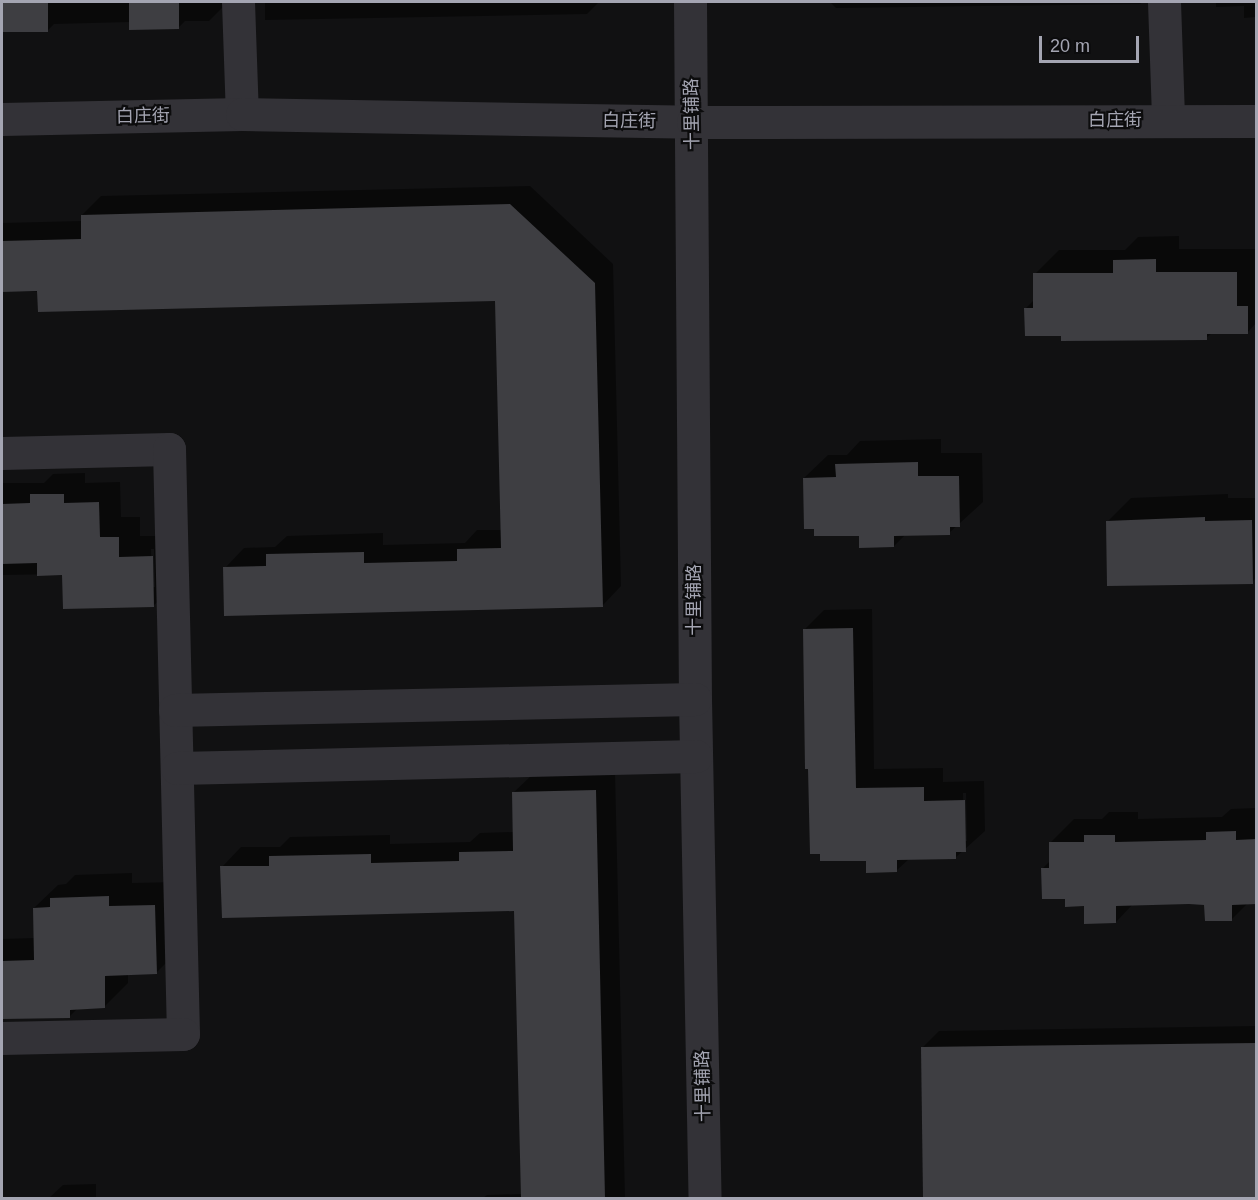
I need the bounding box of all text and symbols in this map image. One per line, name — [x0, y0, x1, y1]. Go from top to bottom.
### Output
scale bar — [1042, 24, 1142, 62]
text: 20 m — [1050, 36, 1090, 56]
street label: 十里铺路 — [681, 78, 703, 150]
street label: 白庄街 — [116, 105, 170, 127]
street label: 白庄街 — [1088, 109, 1142, 131]
street label: 白庄街 — [602, 110, 656, 132]
street label: 十里铺路 — [683, 564, 705, 636]
street label: 十里铺路 — [692, 1050, 714, 1122]

